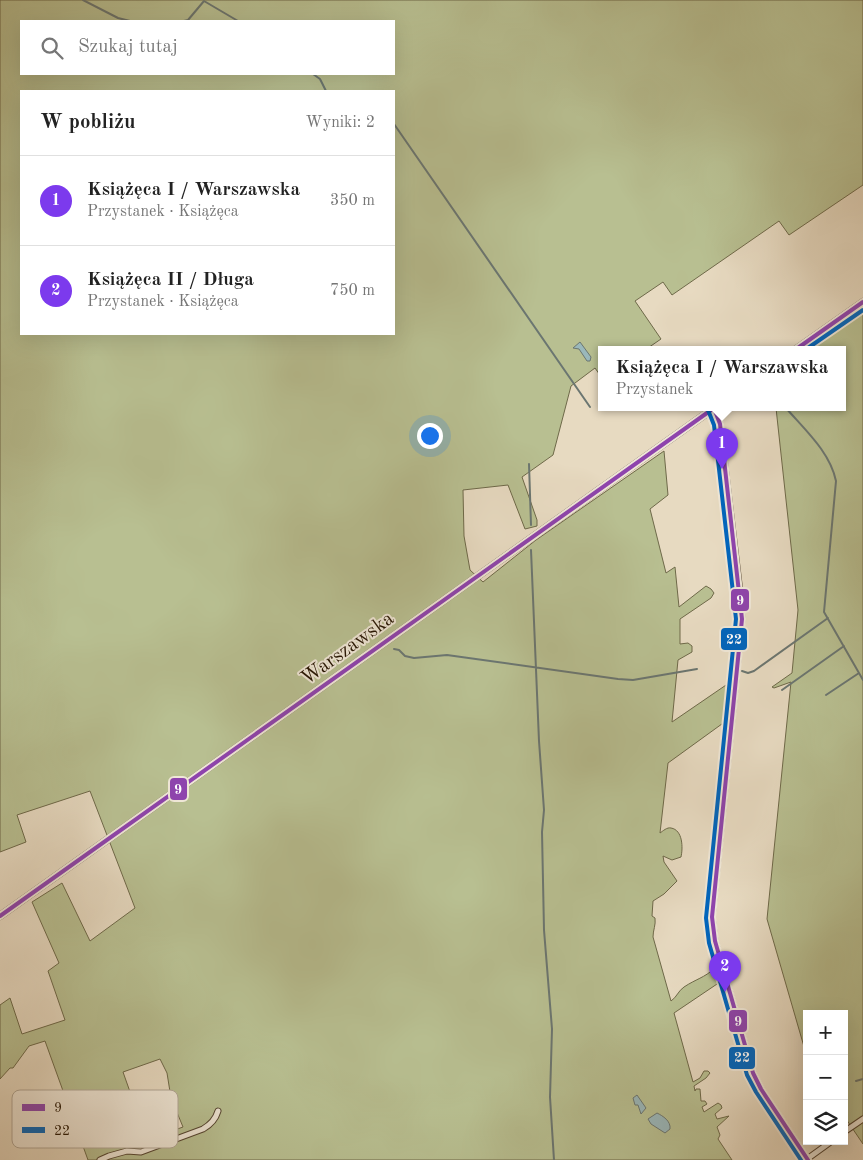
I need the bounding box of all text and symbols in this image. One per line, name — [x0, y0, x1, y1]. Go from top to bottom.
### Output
search box — [20, 20, 395, 75]
icon: search — [38, 34, 66, 62]
text: Szukaj tutaj — [78, 38, 178, 57]
text: W pobliżu — [40, 112, 135, 133]
text: Wyniki: 2 — [306, 115, 375, 131]
text: Książęca I / Warszawska — [87, 181, 300, 200]
text: 1 — [51, 193, 61, 209]
text: 350 m — [330, 193, 375, 209]
text: Przystanek · Książęca — [87, 204, 239, 220]
text: Książęca II / Długa — [87, 271, 254, 290]
text: 2 — [51, 283, 61, 299]
text: 750 m — [330, 283, 375, 299]
text: Przystanek · Książęca — [87, 294, 239, 310]
popup — [598, 346, 846, 411]
text: Książęca I / Warszawska — [615, 359, 829, 378]
text: Przystanek — [615, 382, 693, 398]
your location — [417, 423, 443, 449]
pin: 1 — [706, 428, 738, 469]
line badge: 9 — [730, 588, 750, 612]
text: 9 — [736, 594, 744, 608]
street label: Warszawska — [298, 609, 398, 689]
line badge: 22 — [720, 627, 748, 651]
text: 22 — [726, 633, 742, 647]
line badge: 9 — [169, 777, 188, 801]
text: 9 — [174, 783, 182, 797]
pin: 2 — [709, 951, 741, 992]
line badge: 9 — [728, 1009, 748, 1033]
map controls — [803, 1010, 848, 1145]
button: + — [803, 1010, 848, 1055]
text: 9 — [734, 1015, 742, 1029]
line badge: 22 — [728, 1046, 756, 1070]
text: 22 — [734, 1051, 750, 1065]
button: − — [803, 1055, 848, 1100]
legend — [12, 1090, 178, 1148]
button: layers — [803, 1100, 848, 1145]
text: 9 — [54, 1101, 62, 1115]
text: 22 — [54, 1124, 70, 1138]

